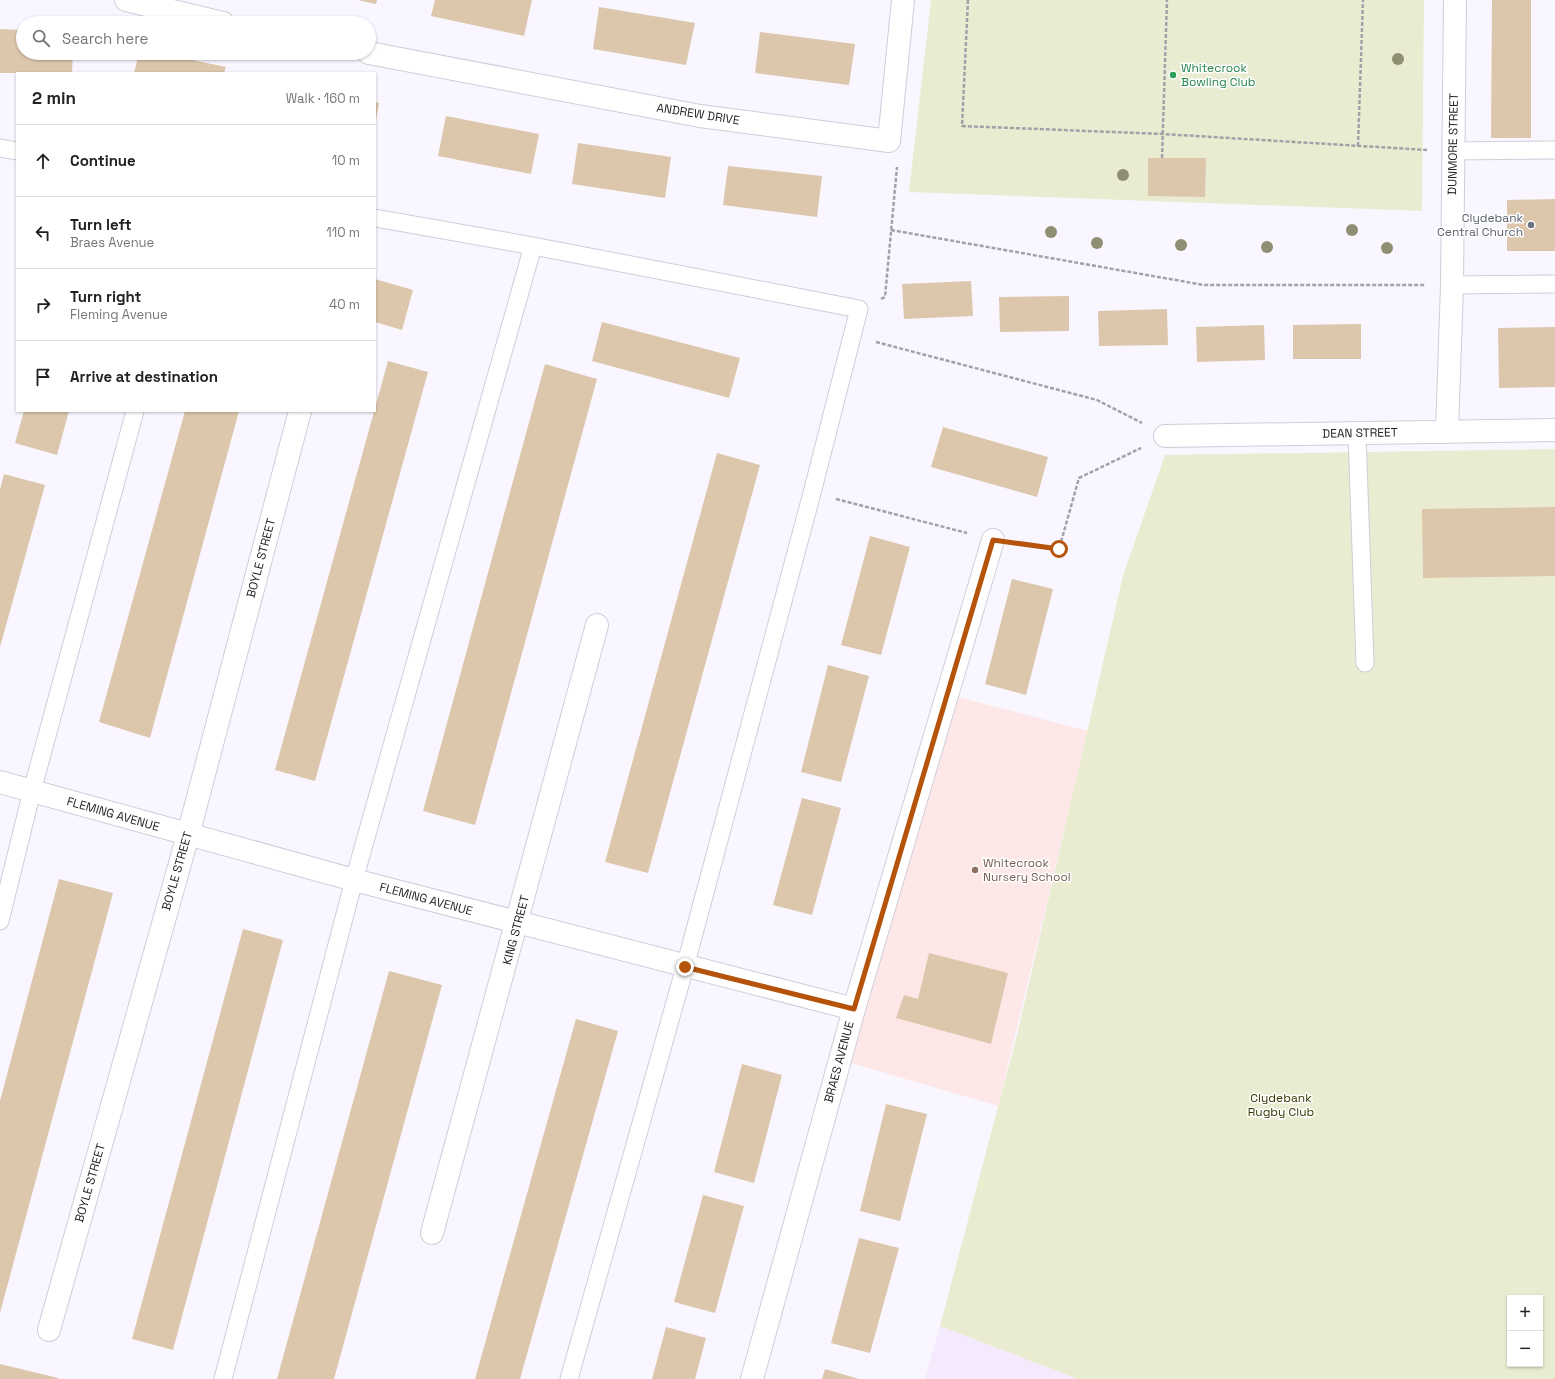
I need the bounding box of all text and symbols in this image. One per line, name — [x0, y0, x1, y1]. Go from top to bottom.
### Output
search box — [16, 16, 376, 60]
icon: search — [30, 27, 52, 49]
text: Search here — [62, 29, 148, 48]
place label: Whitecrook Bowling Club — [1181, 60, 1256, 90]
marker: Whitecrook Bowling Club — [1168, 70, 1178, 80]
text: 2 min — [32, 87, 76, 109]
text: Walk · 160 m — [286, 90, 360, 107]
street label: DUNMORE STREET — [1444, 93, 1462, 195]
street label: ANDREW DRIVE — [655, 100, 741, 129]
icon: ahead — [32, 150, 54, 172]
text: Continue — [70, 151, 136, 170]
text: 10 m — [332, 152, 360, 169]
place label: Clydebank Central Church — [1437, 210, 1524, 240]
text: Turn left — [70, 215, 132, 234]
marker: Clydebank Central Church — [1526, 220, 1536, 230]
icon: left — [32, 222, 54, 244]
text: 110 m — [326, 224, 360, 241]
text: Braes Avenue — [70, 234, 154, 251]
text: Turn right — [70, 287, 141, 306]
icon: right — [32, 294, 54, 316]
text: 40 m — [329, 296, 360, 313]
text: Fleming Avenue — [70, 306, 168, 323]
icon: arrive — [32, 366, 54, 388]
text: Arrive at destination — [70, 367, 218, 386]
street label: DEAN STREET — [1322, 424, 1398, 442]
street label: BOYLE STREET — [243, 517, 279, 599]
route start — [1050, 540, 1068, 558]
street label: FLEMING AVENUE — [65, 793, 161, 835]
street label: BOYLE STREET — [158, 830, 196, 912]
place label: Whitecrook Nursery School — [983, 855, 1071, 885]
marker: Whitecrook Nursery School — [970, 865, 980, 875]
street label: FLEMING AVENUE — [378, 879, 475, 919]
street label: KING STREET — [499, 893, 533, 967]
route end — [676, 958, 694, 976]
street label: BRAES AVENUE — [820, 1019, 858, 1105]
park label: Clydebank Rugby Club — [1248, 1090, 1315, 1120]
street label: BOYLE STREET — [71, 1142, 109, 1224]
map controls — [1507, 1295, 1543, 1367]
button: + — [1507, 1295, 1543, 1331]
button: − — [1507, 1331, 1543, 1367]

